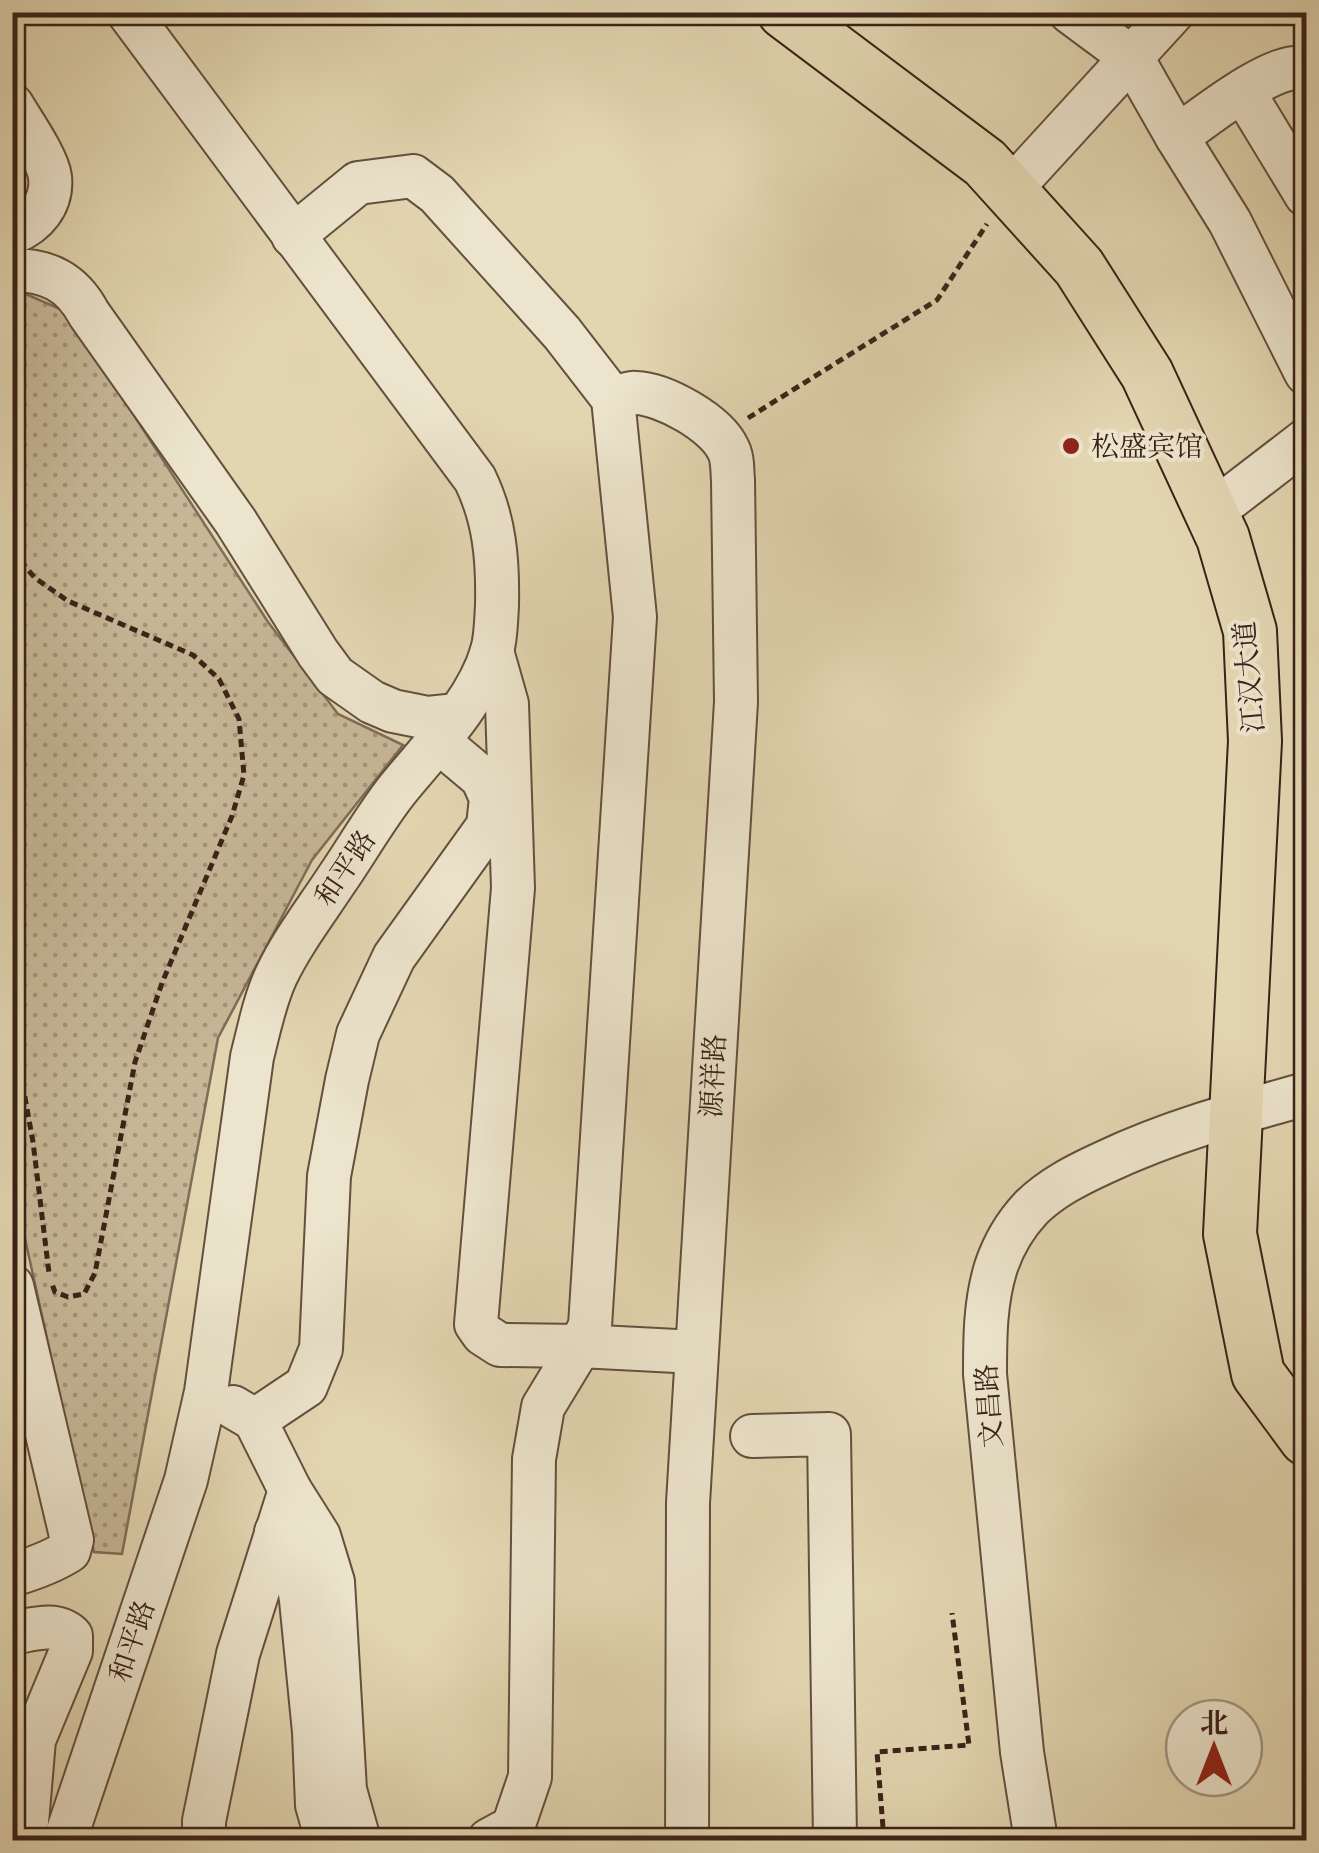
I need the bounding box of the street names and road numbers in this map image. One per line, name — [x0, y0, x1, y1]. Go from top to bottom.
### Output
street label: 江汉大道 — [1228, 620, 1270, 734]
street label: 和平路 — [308, 824, 382, 912]
street label: 源祥路 — [694, 1033, 732, 1119]
street label: 文昌路 — [970, 1363, 1008, 1449]
street label: 和平路 — [103, 1596, 161, 1686]

